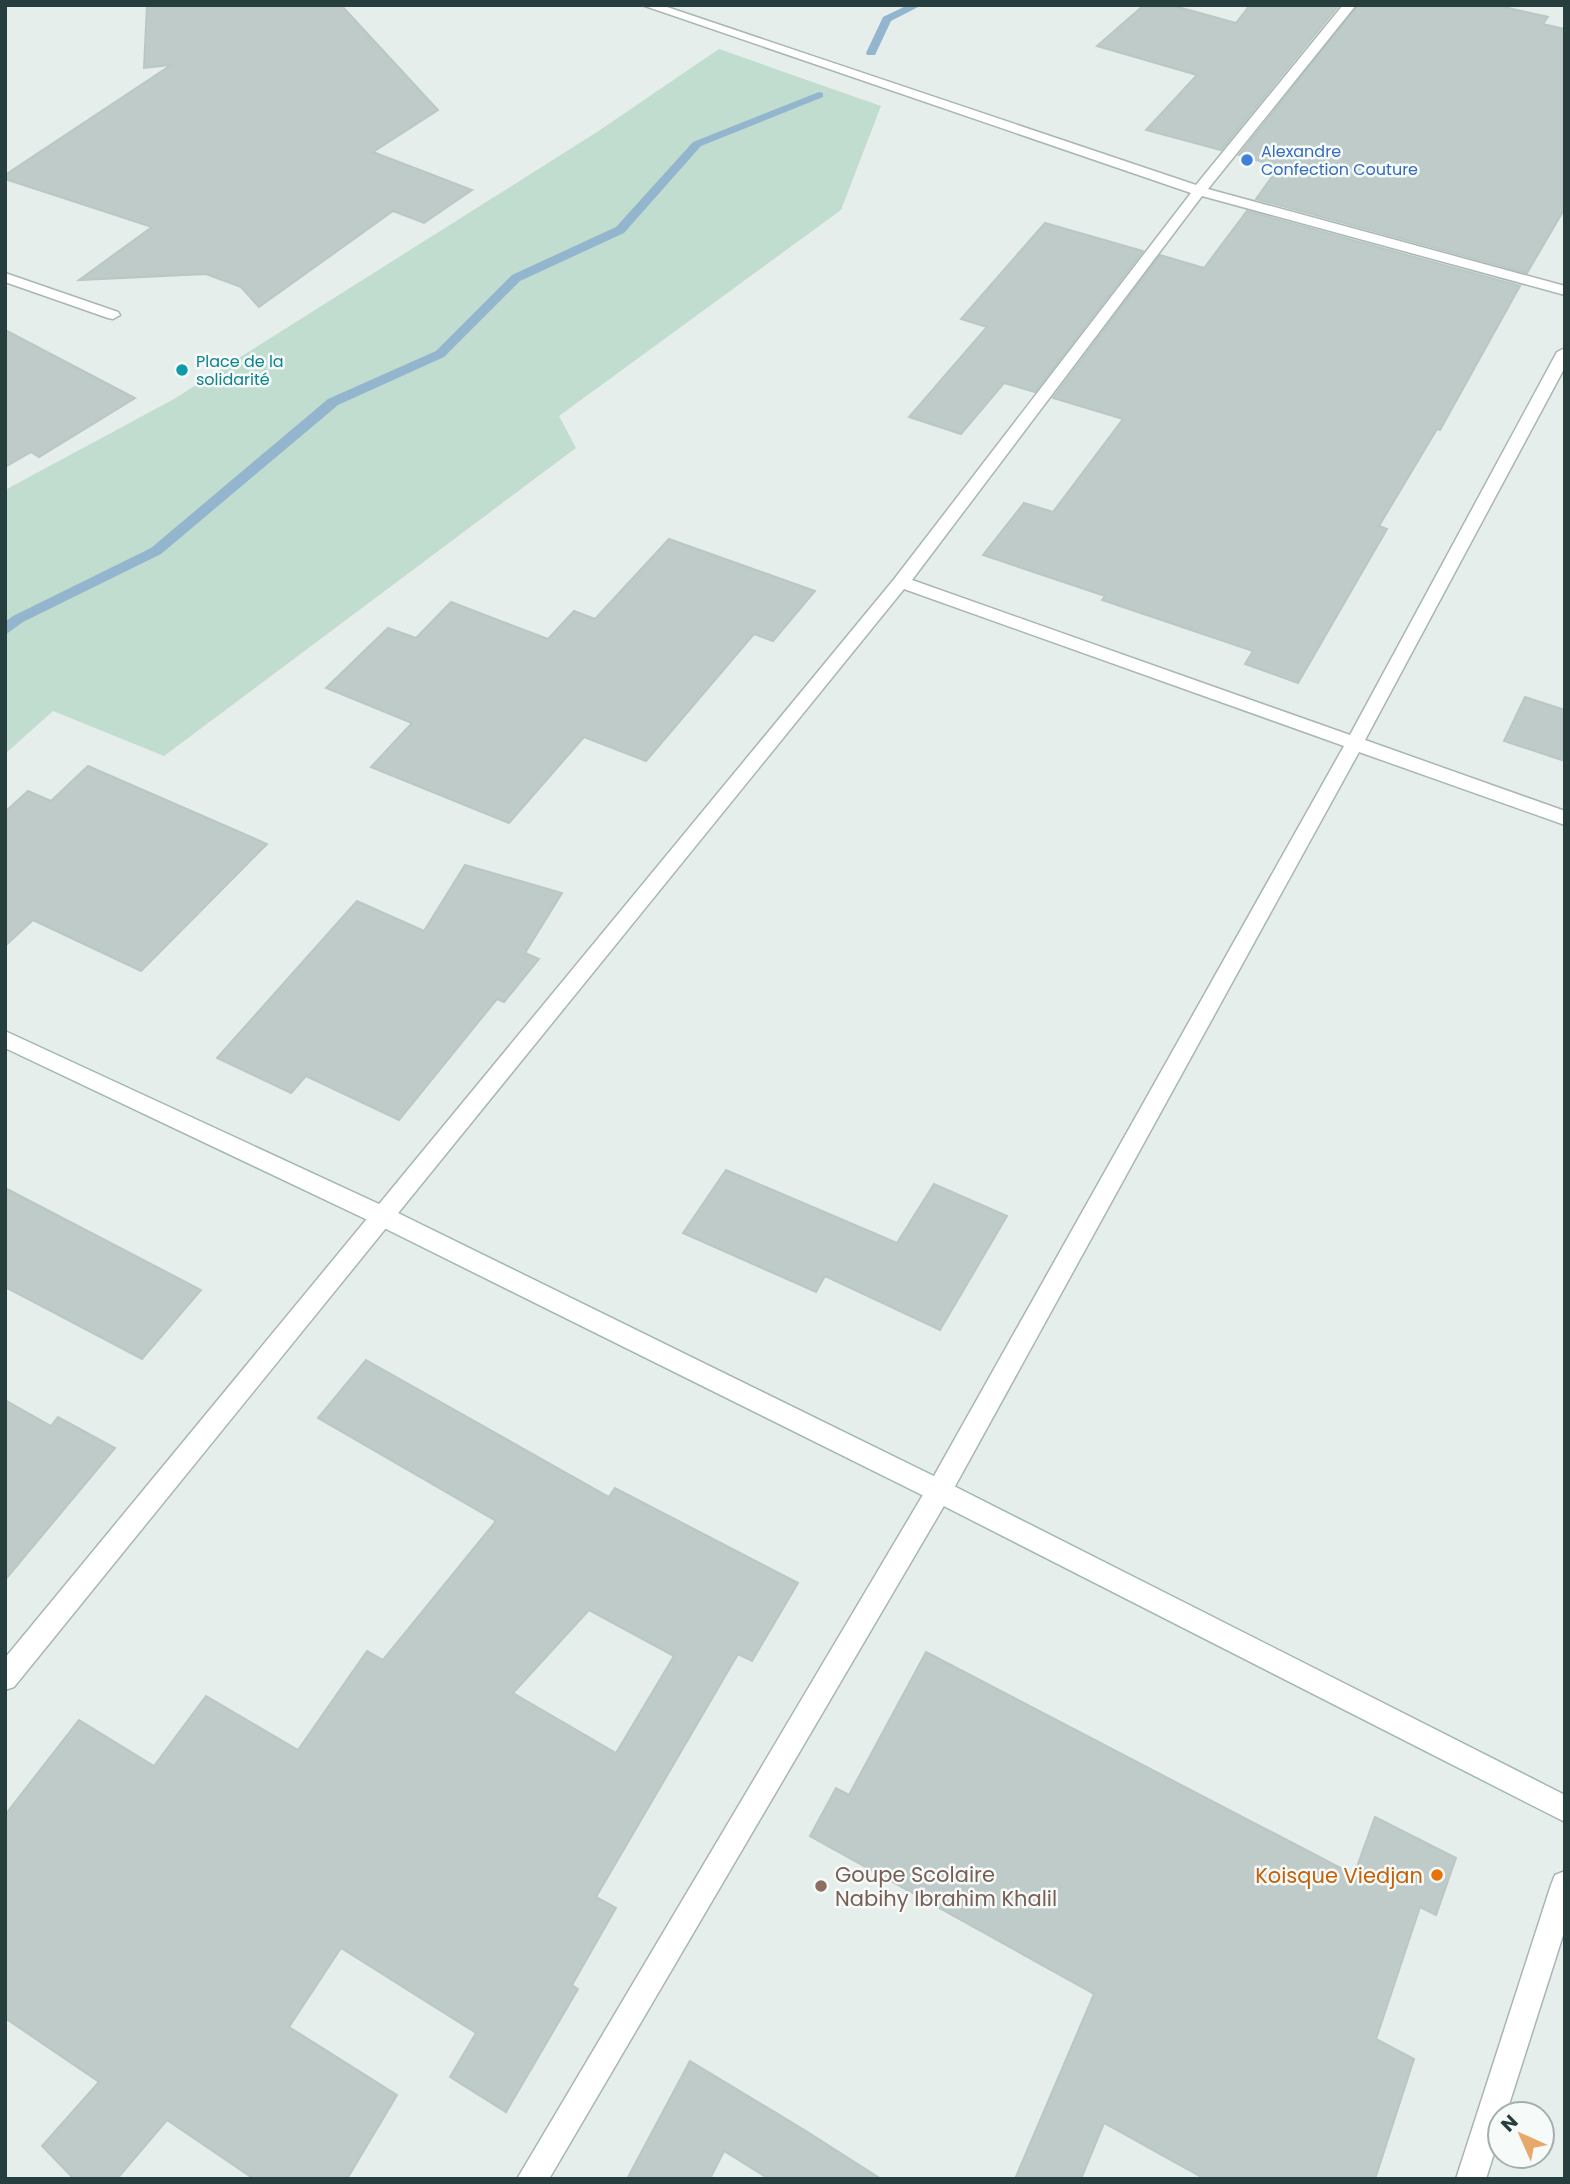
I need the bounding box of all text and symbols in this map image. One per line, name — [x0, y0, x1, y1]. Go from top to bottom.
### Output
place label: Alexandre Confection Couture — [1261, 140, 1418, 181]
marker: Alexandre Confection Couture — [1239, 152, 1255, 168]
place label: Place de la solidarité — [196, 350, 284, 391]
marker: Place de la solidarité — [174, 362, 190, 378]
place label: Goupe Scolaire Nabihy Ibrahim Khalil — [835, 1860, 1057, 1913]
place label: Koisque Viedjan — [1255, 1861, 1423, 1890]
marker: Koisque Viedjan — [1429, 1867, 1445, 1883]
marker: Goupe Scolaire Nabihy Ibrahim Khalil — [813, 1878, 829, 1894]
north arrow — [1486, 2100, 1556, 2170]
text: N — [1495, 2109, 1524, 2138]

